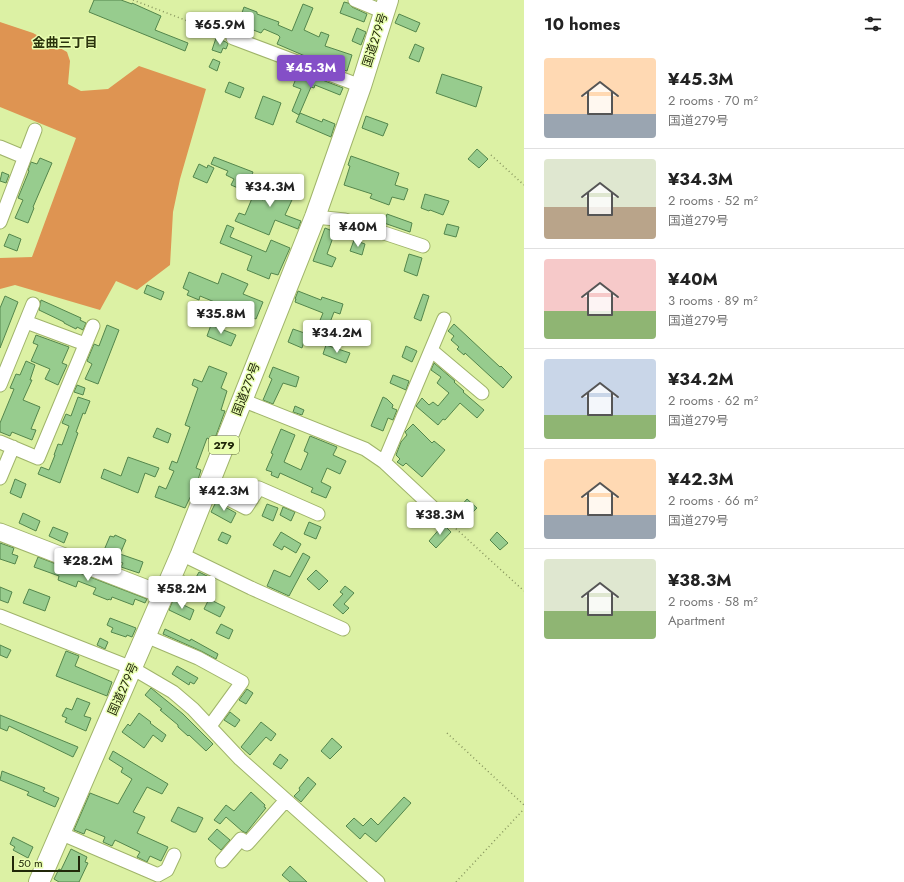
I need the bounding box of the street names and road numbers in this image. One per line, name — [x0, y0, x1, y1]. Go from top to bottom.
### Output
street label: 国道279号 — [358, 11, 392, 69]
street label: 国道279号 — [228, 360, 264, 418]
road number: 279 — [209, 436, 239, 454]
street label: 国道279号 — [103, 660, 143, 718]

